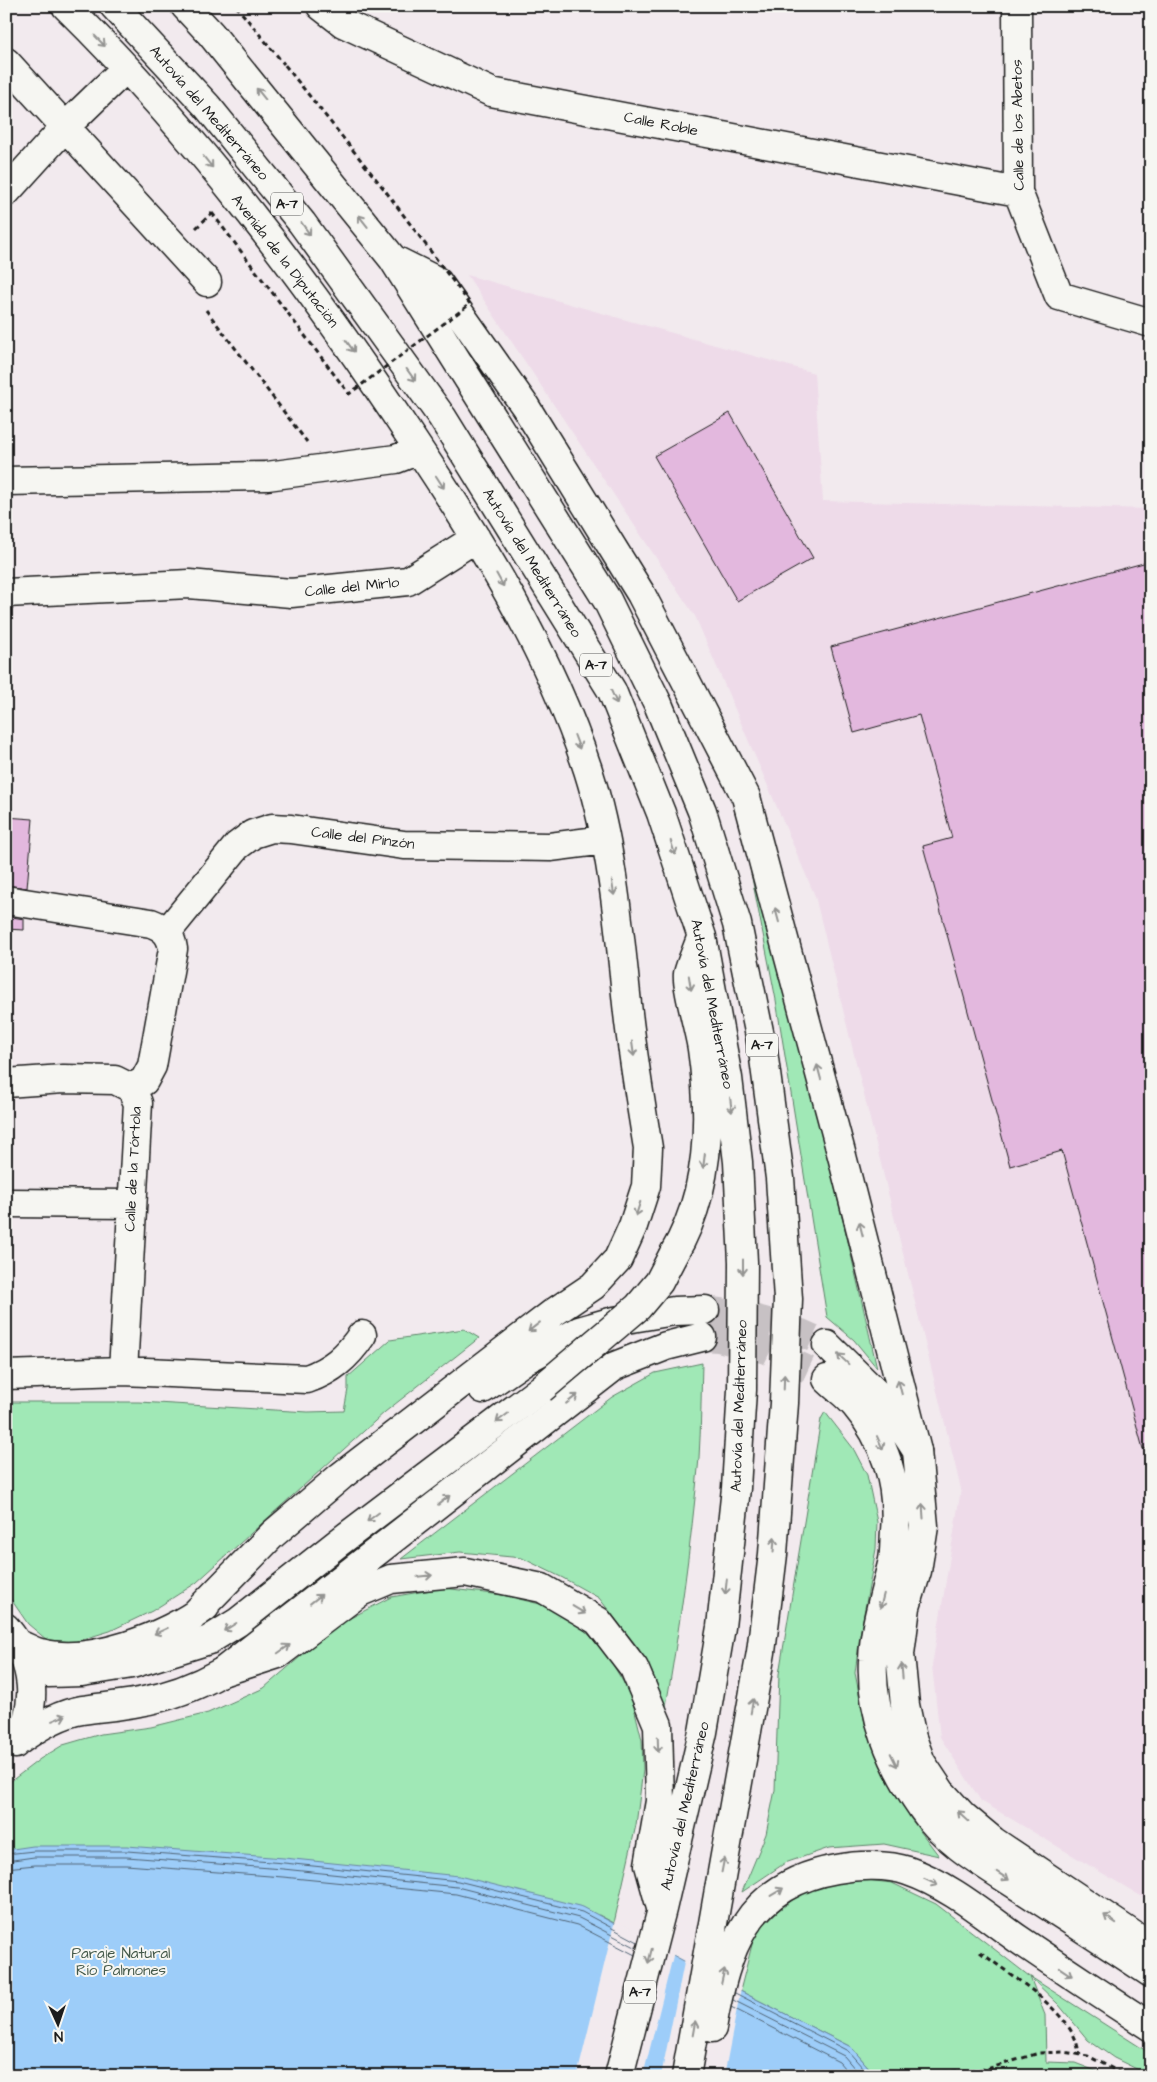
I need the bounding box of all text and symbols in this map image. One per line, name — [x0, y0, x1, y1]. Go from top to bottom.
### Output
one-way arrow — [94, 35, 106, 47]
street label: Autovía del Mediterráneo — [144, 41, 274, 185]
street label: Calle de los Abetos — [1006, 59, 1030, 191]
one-way arrow — [256, 88, 267, 101]
street label: Calle Roble — [622, 107, 700, 141]
one-way arrow — [203, 156, 214, 169]
street label: Avenida de la Diputación — [226, 190, 344, 332]
road number: A-7 — [271, 192, 303, 215]
one-way arrow — [358, 215, 369, 228]
one-way arrow — [301, 222, 311, 236]
one-way arrow — [345, 339, 356, 352]
one-way arrow — [406, 368, 416, 382]
one-way arrow — [435, 474, 445, 488]
street label: Autovía del Mediterráneo — [477, 484, 587, 642]
street label: Calle del Mirlo — [304, 572, 401, 602]
one-way arrow — [495, 573, 505, 588]
road number: A-7 — [580, 654, 612, 676]
one-way arrow — [609, 689, 619, 704]
one-way arrow — [573, 734, 582, 750]
street label: Calle del Pinzón — [310, 821, 416, 855]
one-way arrow — [668, 840, 678, 856]
one-way arrow — [608, 879, 618, 895]
one-way arrow — [772, 908, 782, 924]
street label: Autovía del Mediterráneo — [685, 917, 739, 1091]
one-way arrow — [685, 975, 695, 991]
road number: A-7 — [746, 1034, 778, 1056]
one-way arrow — [628, 1041, 638, 1057]
one-way arrow — [814, 1065, 824, 1081]
one-way arrow — [726, 1097, 736, 1113]
street label: Calle de la Tórtola — [119, 1105, 147, 1232]
one-way arrow — [699, 1153, 709, 1169]
one-way arrow — [633, 1201, 643, 1217]
one-way arrow — [855, 1222, 865, 1238]
one-way arrow — [738, 1259, 748, 1275]
street label: Autovía del Mediterráneo — [725, 1319, 753, 1493]
one-way arrow — [528, 1321, 541, 1332]
one-way arrow — [836, 1353, 849, 1365]
one-way arrow — [780, 1375, 789, 1391]
one-way arrow — [895, 1379, 905, 1395]
one-way arrow — [565, 1394, 578, 1405]
one-way arrow — [496, 1413, 509, 1424]
one-way arrow — [876, 1435, 885, 1450]
one-way arrow — [437, 1494, 450, 1505]
one-way arrow — [919, 1503, 928, 1519]
one-way arrow — [367, 1511, 380, 1522]
one-way arrow — [769, 1537, 779, 1553]
one-way arrow — [416, 1571, 432, 1580]
one-way arrow — [721, 1578, 731, 1594]
one-way arrow — [876, 1593, 886, 1609]
one-way arrow — [309, 1594, 322, 1605]
one-way arrow — [571, 1606, 585, 1616]
one-way arrow — [224, 1622, 238, 1632]
one-way arrow — [154, 1627, 169, 1637]
one-way arrow — [277, 1644, 291, 1654]
one-way arrow — [897, 1663, 906, 1679]
one-way arrow — [748, 1698, 758, 1714]
one-way arrow — [51, 1713, 66, 1722]
street label: Autovía del Mediterráneo — [655, 1719, 715, 1892]
one-way arrow — [654, 1737, 663, 1753]
one-way arrow — [890, 1752, 899, 1767]
one-way arrow — [957, 1810, 970, 1822]
one-way arrow — [719, 1858, 729, 1874]
one-way arrow — [996, 1871, 1010, 1881]
one-way arrow — [923, 1878, 938, 1887]
one-way arrow — [769, 1887, 783, 1897]
one-way arrow — [1104, 1914, 1118, 1924]
park label: Paraje Natural Río Palmones — [72, 1943, 170, 1981]
one-way arrow — [644, 1948, 654, 1964]
one-way arrow — [1059, 1967, 1073, 1977]
one-way arrow — [719, 1969, 729, 1985]
road number: A-7 — [624, 1980, 656, 2004]
north arrow — [32, 2000, 82, 2050]
one-way arrow — [690, 2020, 700, 2036]
text: N — [54, 2026, 64, 2046]

